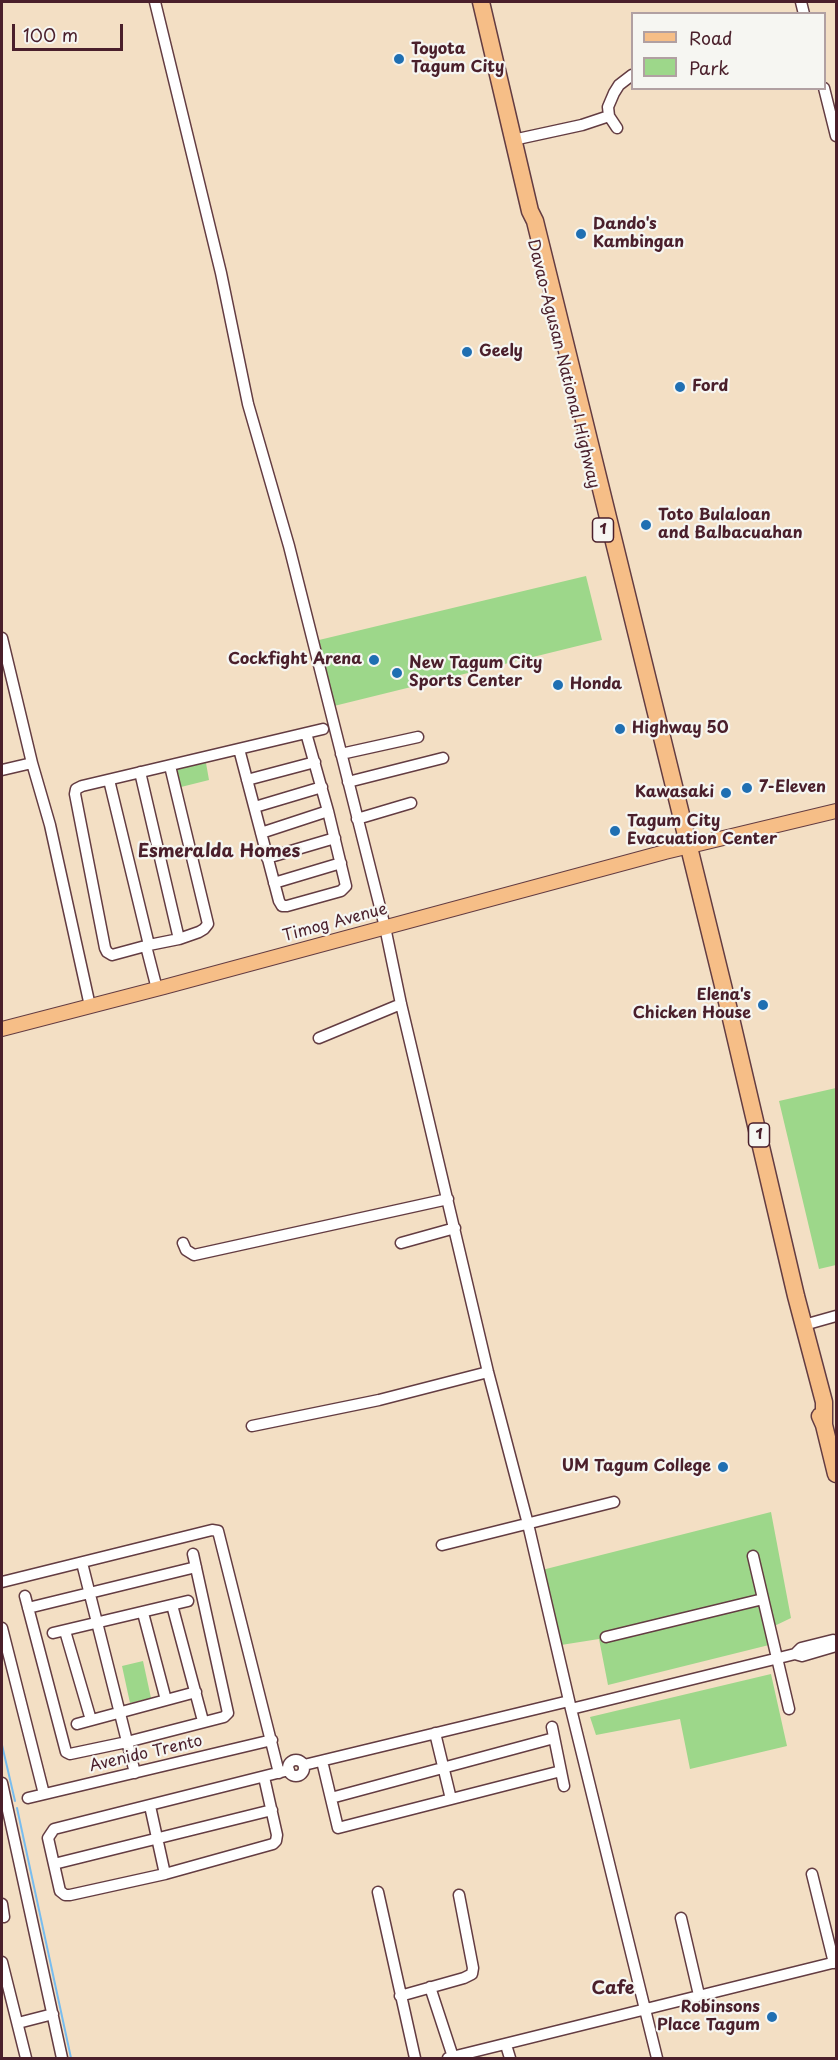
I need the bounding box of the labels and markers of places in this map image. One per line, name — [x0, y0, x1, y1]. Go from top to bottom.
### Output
place label: Toyota Tagum City — [411, 40, 504, 78]
marker: Toyota Tagum City — [392, 52, 406, 66]
place label: Dando's Kambingan — [593, 215, 684, 253]
marker: Dando's Kambingan — [574, 227, 588, 241]
place label: Geely — [479, 342, 523, 362]
marker: Geely — [460, 345, 474, 359]
place label: Ford — [692, 377, 728, 397]
marker: Ford — [673, 380, 687, 394]
place label: Toto Bulaloan and Balbacuahan — [658, 506, 803, 544]
marker: Toto Bulaloan and Balbacuahan — [639, 518, 653, 532]
place label: Cockfight Arena — [228, 650, 362, 670]
marker: Cockfight Arena — [367, 653, 381, 667]
place label: New Tagum City Sports Center — [409, 654, 542, 692]
marker: New Tagum City Sports Center — [390, 666, 404, 680]
place label: Honda — [570, 675, 622, 695]
marker: Honda — [551, 678, 565, 692]
place label: Highway 50 — [632, 719, 729, 739]
marker: Highway 50 — [613, 722, 627, 736]
place label: 7-Eleven — [759, 778, 826, 798]
marker: 7-Eleven — [740, 781, 754, 795]
place label: Kawasaki — [635, 783, 714, 803]
marker: Kawasaki — [719, 786, 733, 800]
place label: Tagum City Evacuation Center — [627, 812, 777, 850]
marker: Tagum City Evacuation Center — [608, 824, 622, 838]
place label: Elena's Chicken House — [633, 986, 751, 1024]
marker: Elena's Chicken House — [756, 998, 770, 1012]
place label: UM Tagum College — [562, 1457, 711, 1477]
marker: UM Tagum College — [716, 1460, 730, 1474]
place label: Robinsons Place Tagum — [657, 1998, 760, 2036]
marker: Robinsons Place Tagum — [765, 2010, 779, 2024]

